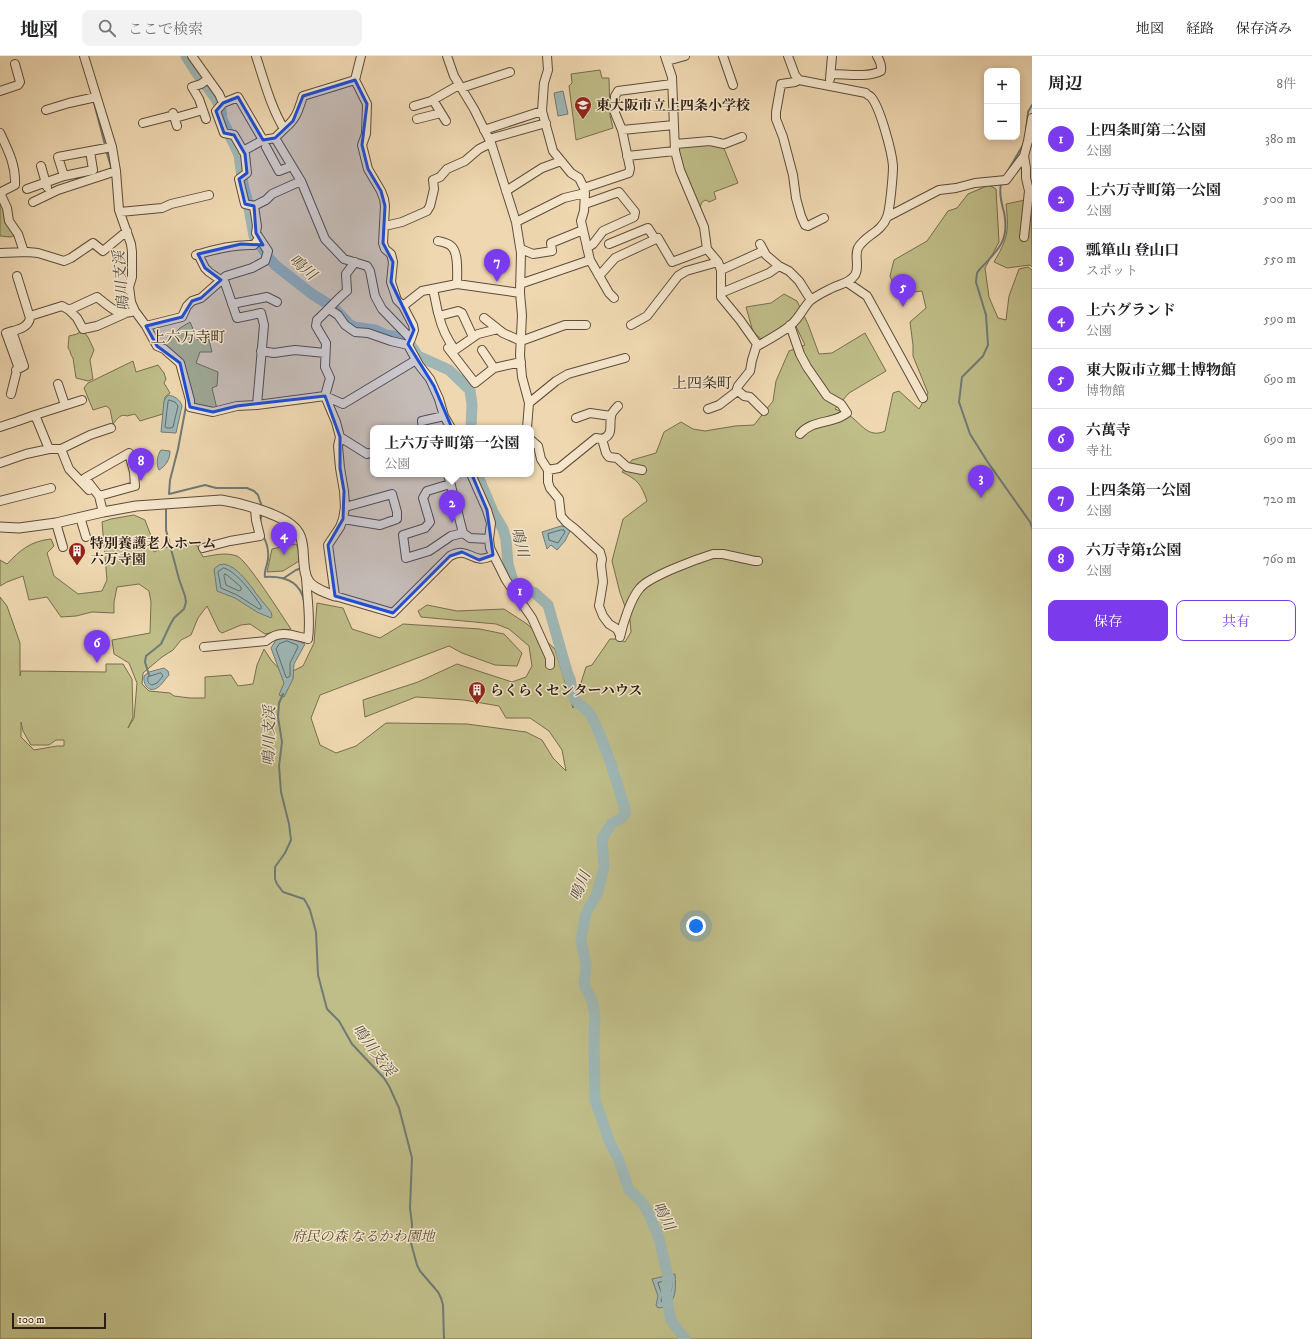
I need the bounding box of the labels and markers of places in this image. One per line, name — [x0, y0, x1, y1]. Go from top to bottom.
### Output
school or university icon: 東大阪市立上四条小学校 — [573, 95, 593, 120]
place label: 東大阪市立上四条小学校 — [596, 97, 750, 115]
pin: 7 — [484, 249, 510, 282]
pin: 5 — [890, 274, 916, 307]
pin: 8 — [128, 448, 154, 481]
pin: 3 — [968, 465, 994, 498]
pin: 2 — [439, 490, 465, 523]
pin: 4 — [271, 522, 297, 555]
place label: 特別養護老人ホーム 六万寺園 — [90, 535, 216, 569]
building icon: 特別養護老人ホーム 六万寺園 — [67, 541, 87, 566]
pin: 1 — [507, 578, 533, 611]
pin: 6 — [84, 630, 110, 663]
building icon: らくらくセンターハウス — [467, 680, 487, 705]
place label: らくらくセンターハウス — [490, 682, 642, 700]

